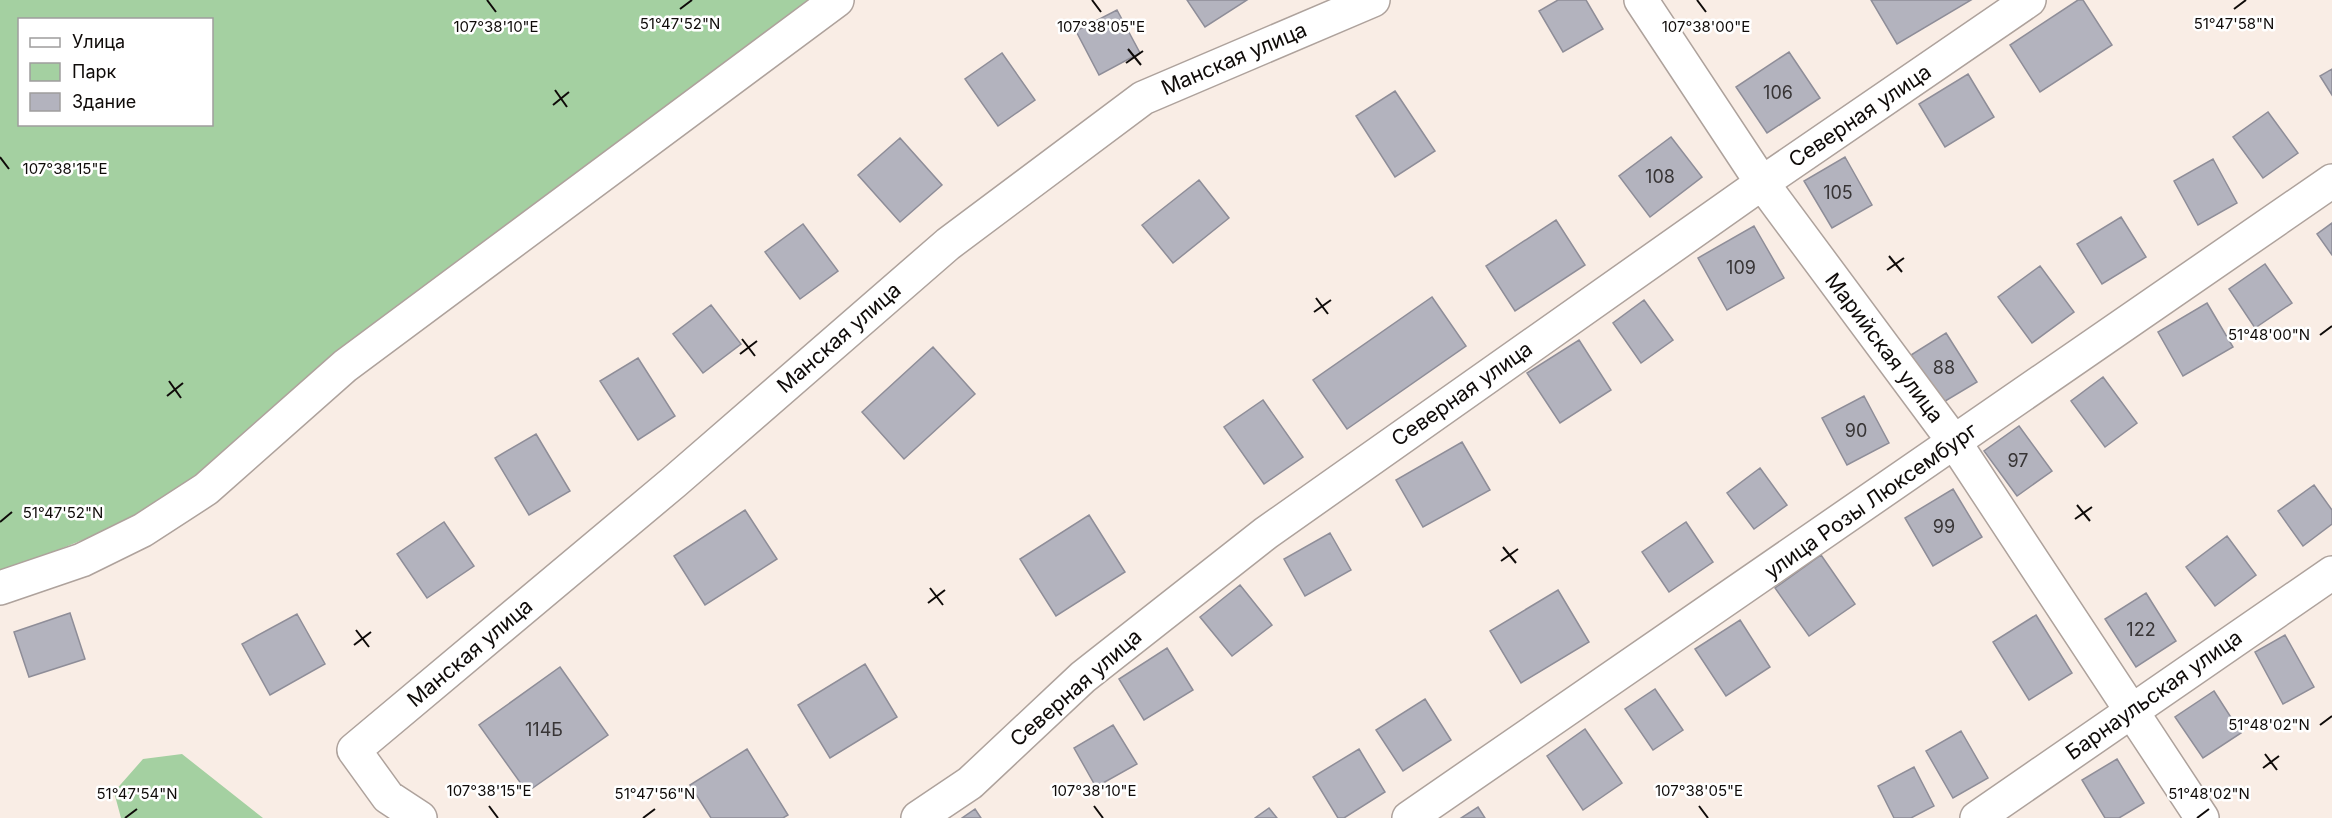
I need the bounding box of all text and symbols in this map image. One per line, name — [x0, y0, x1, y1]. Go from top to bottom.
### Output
text: 51°47'52"N — [640, 14, 720, 33]
text: 51°47'58"N — [2194, 14, 2274, 33]
text: 107°38'10"E — [453, 17, 539, 36]
text: 107°38'05"E — [1057, 17, 1145, 36]
street label: Манская улица — [1157, 17, 1310, 100]
text: 107°38'00"E — [1662, 17, 1750, 36]
legend — [18, 18, 213, 126]
text: Улица — [72, 31, 125, 52]
street label: Северная улица — [1784, 59, 1936, 172]
text: Парк — [72, 61, 117, 82]
house number: 106 — [1763, 82, 1793, 103]
text: Здание — [72, 91, 136, 112]
text: 107°38'15"E — [23, 159, 107, 178]
house number: 108 — [1645, 166, 1675, 187]
house number: 105 — [1823, 182, 1853, 203]
house number: 109 — [1726, 257, 1756, 278]
street label: Марийская улица — [1820, 268, 1949, 427]
street label: Манская улица — [772, 277, 906, 398]
text: 51°48'00"N — [2228, 325, 2310, 344]
street label: Северная улица — [1387, 336, 1537, 451]
house number: 88 — [1933, 357, 1955, 378]
street label: улица Розы Люксембург — [1759, 417, 1982, 584]
house number: 90 — [1845, 420, 1867, 441]
house number: 97 — [2008, 450, 2029, 471]
text: 51°47'52"N — [23, 503, 103, 522]
house number: 99 — [1933, 516, 1955, 537]
street label: Манская улица — [402, 593, 537, 712]
house number: 122 — [2126, 619, 2156, 640]
street label: Северная улица — [1005, 624, 1147, 752]
street label: Барнаульская улица — [2061, 624, 2247, 765]
text: 51°48'02"N — [2228, 715, 2310, 734]
house number: 114Б — [525, 719, 563, 740]
text: 107°38'15"E — [447, 781, 531, 800]
text: 107°38'10"E — [1051, 781, 1137, 800]
text: 107°38'05"E — [1655, 781, 1743, 800]
text: 51°47'54"N — [96, 784, 178, 803]
text: 51°47'56"N — [615, 784, 695, 803]
text: 51°48'02"N — [2168, 784, 2250, 803]

